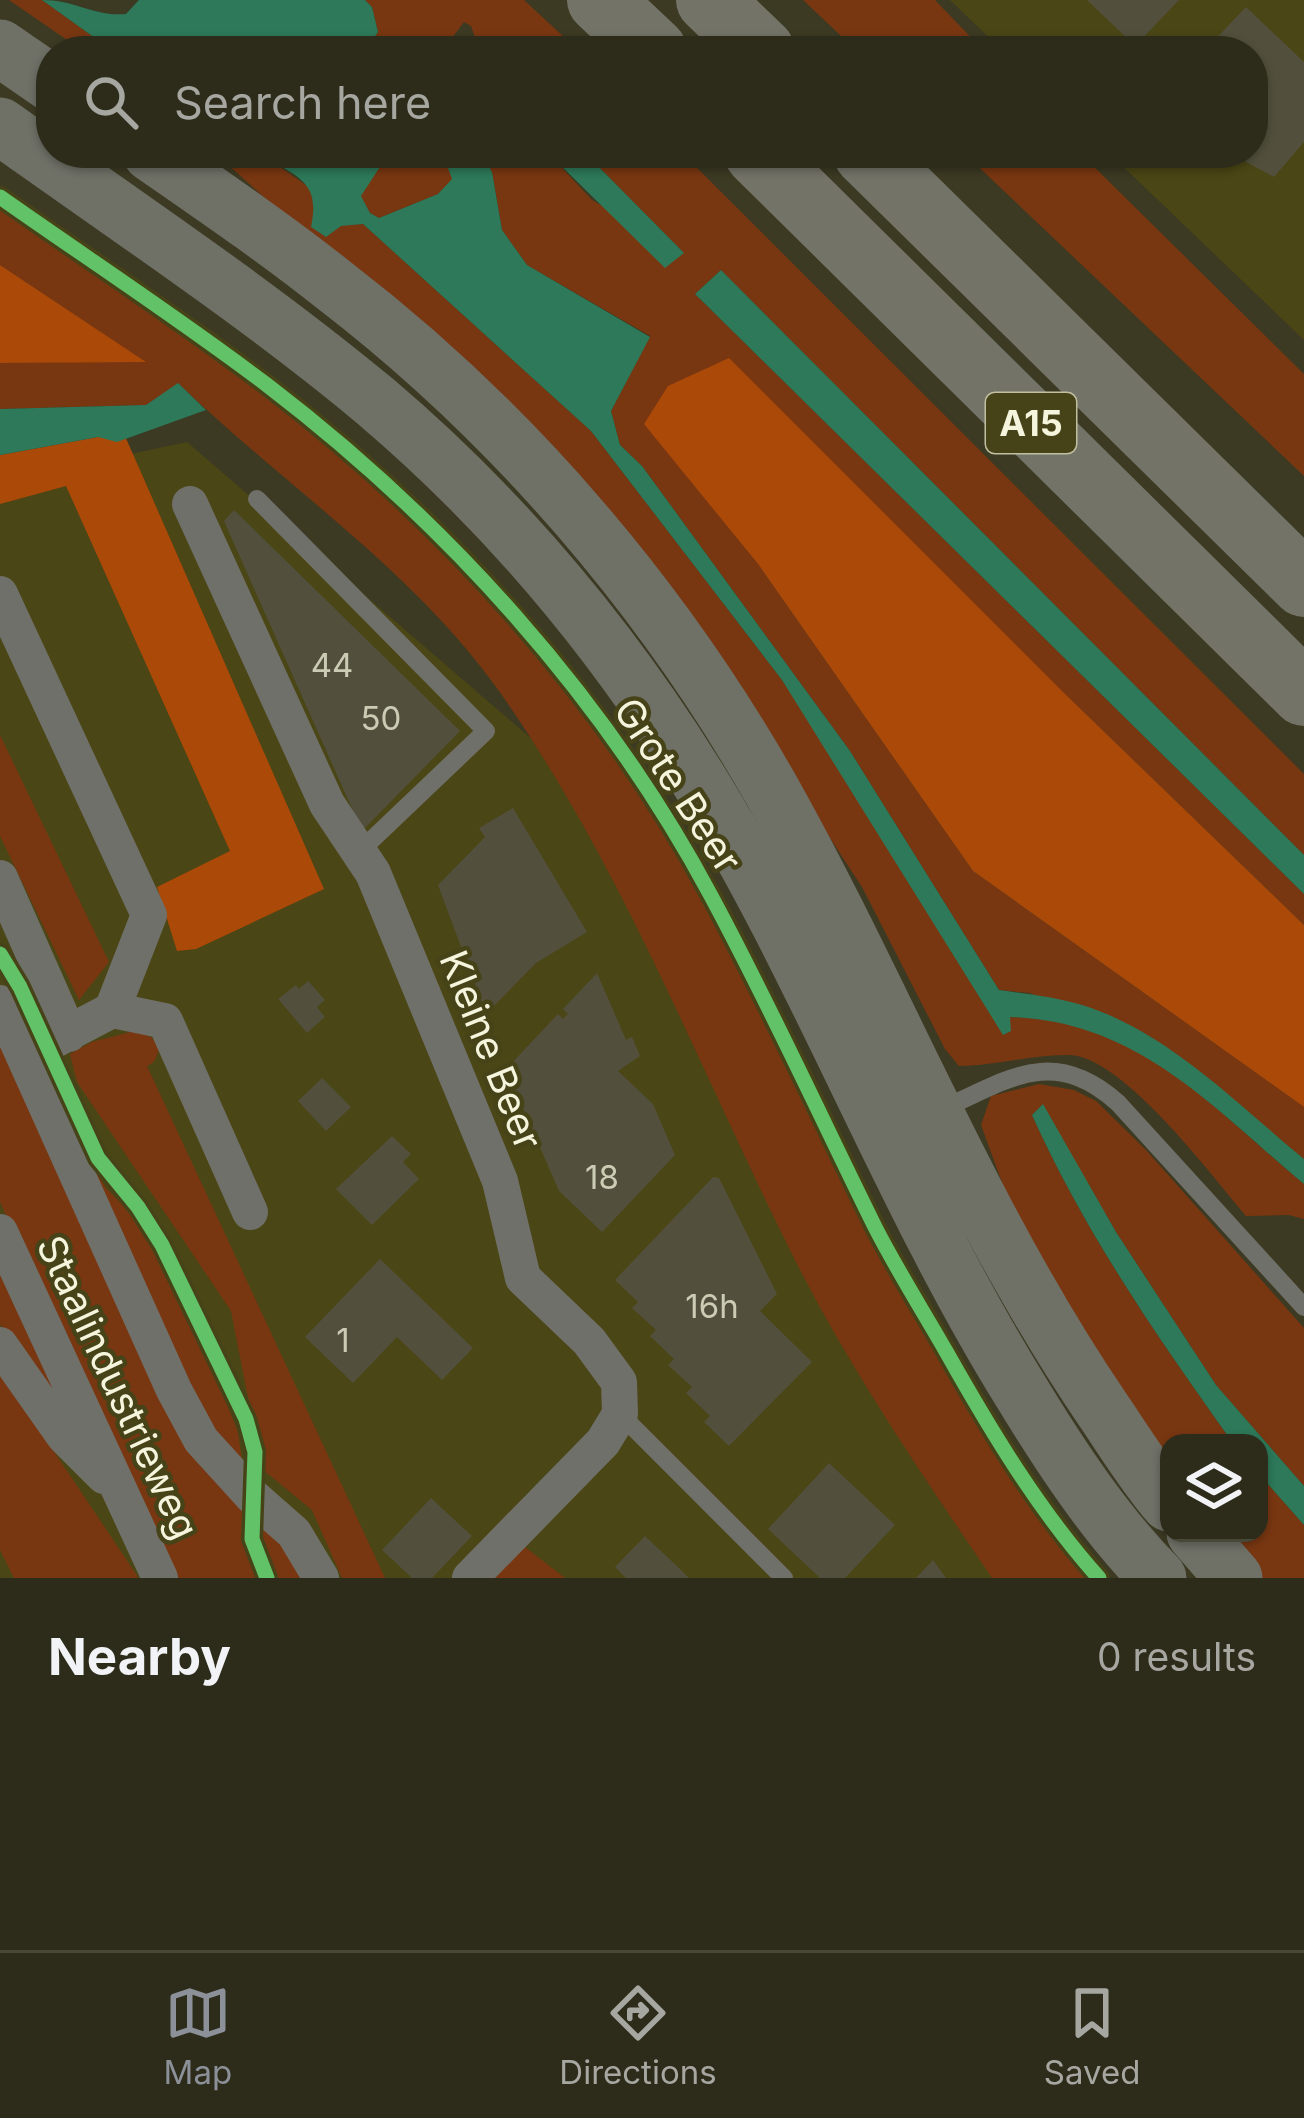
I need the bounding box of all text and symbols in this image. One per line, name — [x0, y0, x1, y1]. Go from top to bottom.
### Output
search box — [36, 36, 1268, 168]
icon: search — [78, 69, 144, 135]
text: Search here — [174, 75, 431, 130]
road number: A15 — [986, 393, 1076, 453]
house number: 44 — [311, 645, 353, 685]
street label: Grote Beer — [605, 689, 752, 881]
house number: 50 — [361, 698, 401, 738]
street label: Kleine Beer — [430, 944, 553, 1156]
house number: 18 — [585, 1157, 619, 1197]
street label: Staalindustrieweg — [28, 1228, 209, 1546]
house number: 16h — [685, 1286, 739, 1326]
house number: 1 — [336, 1320, 350, 1360]
map controls — [1160, 1434, 1268, 1542]
button: layers — [1160, 1434, 1268, 1542]
text: Nearby — [48, 1626, 231, 1687]
text: 0 results — [1097, 1633, 1256, 1680]
tab: Map — [164, 1980, 232, 2092]
tab: Directions — [559, 1980, 717, 2092]
tab: Saved — [1044, 1980, 1140, 2092]

